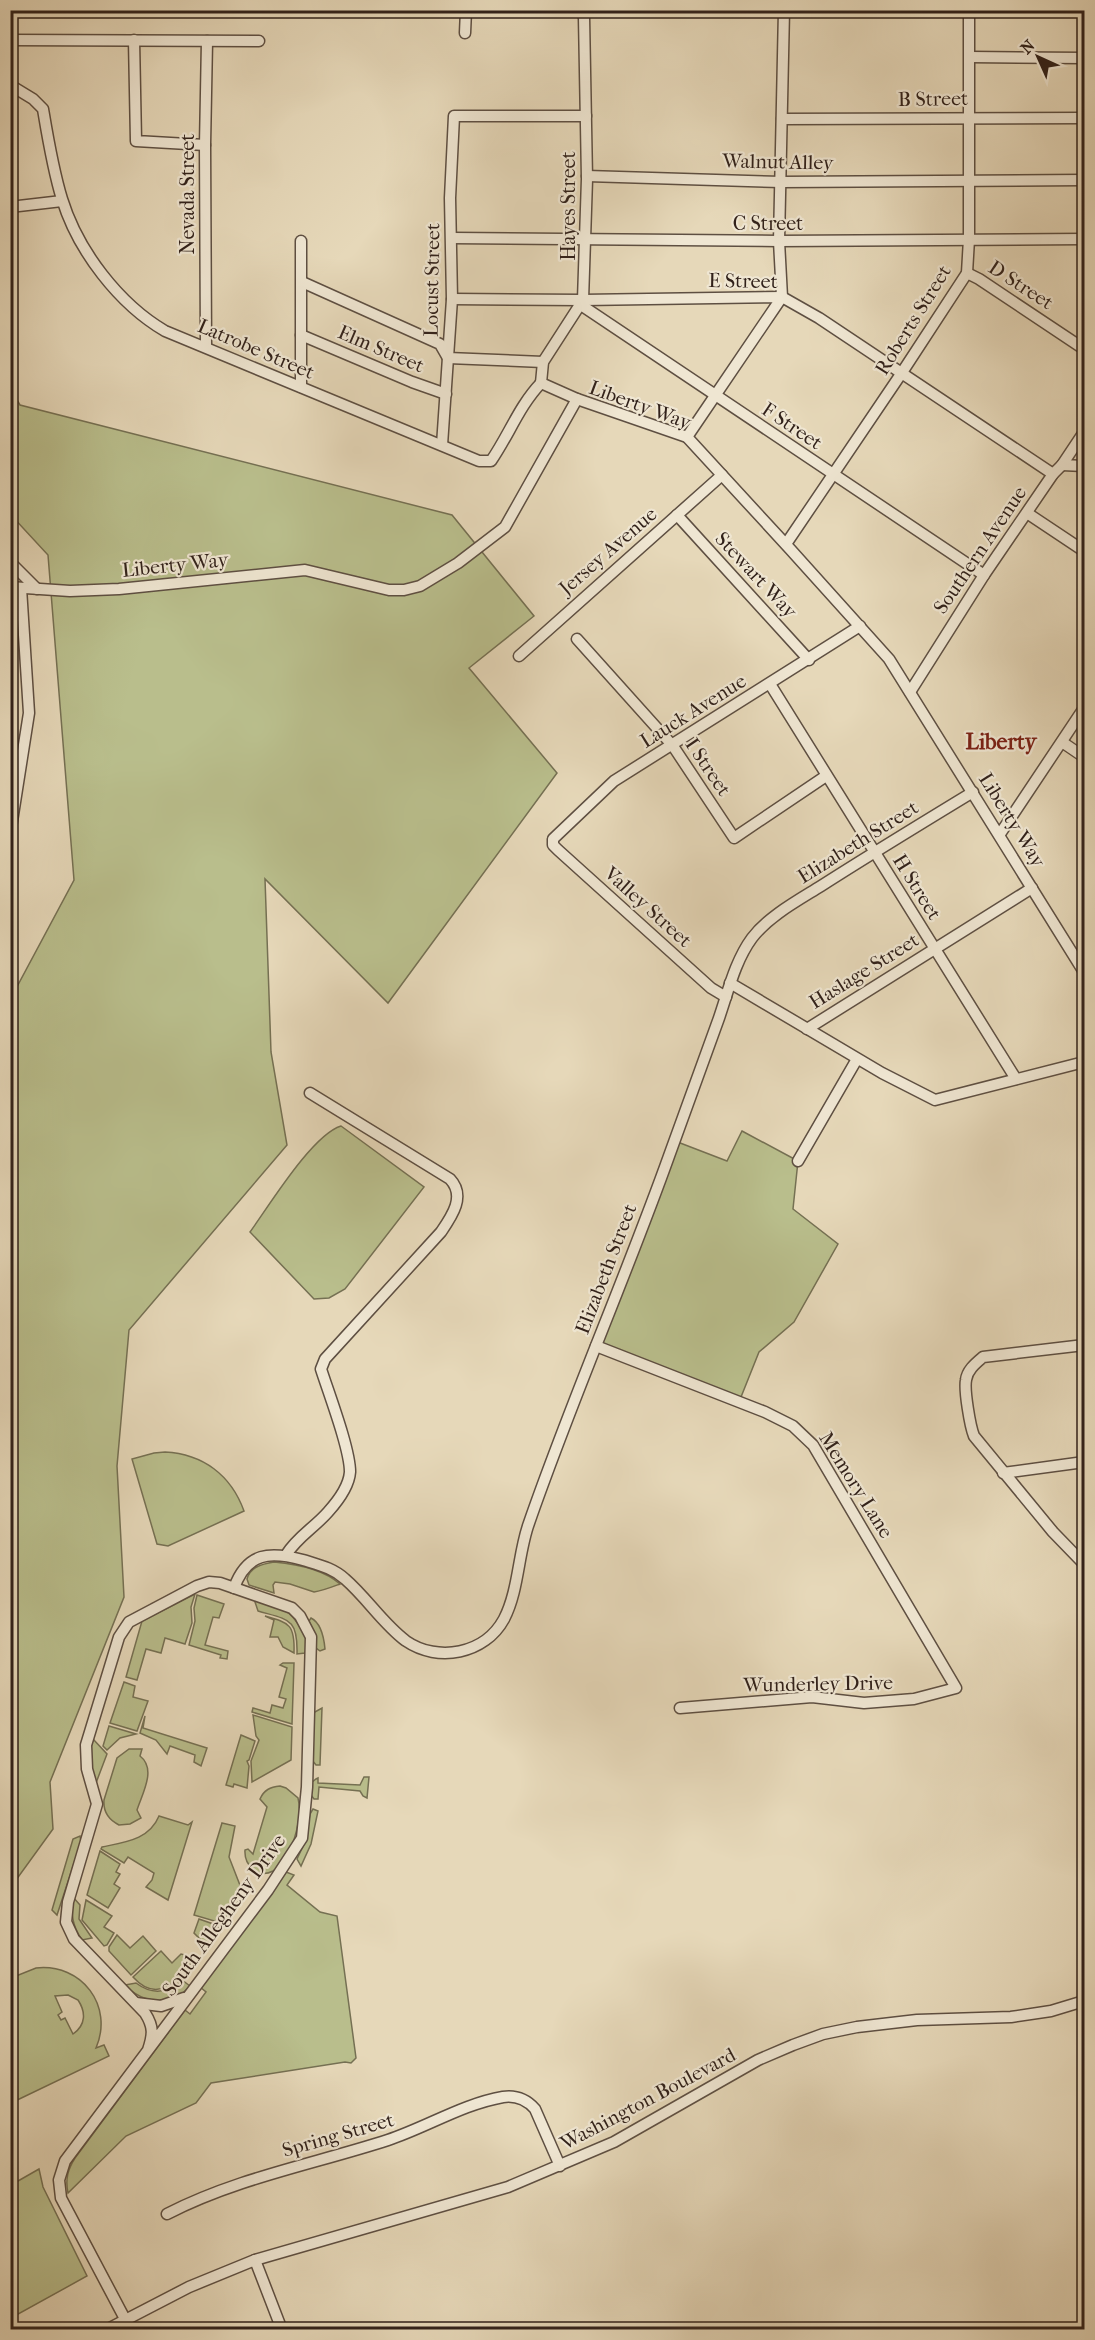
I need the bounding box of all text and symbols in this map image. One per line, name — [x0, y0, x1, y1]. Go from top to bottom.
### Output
north arrow — [1008, 27, 1068, 87]
text: N — [1017, 35, 1039, 58]
street label: B Street — [898, 87, 968, 111]
street label: Nevada Street — [176, 134, 199, 254]
street label: Walnut Alley — [721, 150, 835, 174]
street label: Hayes Street — [557, 151, 580, 261]
street label: C Street — [733, 212, 803, 235]
street label: Locust Street — [420, 223, 444, 337]
street label: D Street — [984, 256, 1058, 314]
street label: Roberts Street — [870, 261, 956, 379]
street label: E Street — [708, 269, 778, 293]
street label: Latrobe Street — [194, 314, 318, 384]
street label: Elm Street — [334, 321, 428, 377]
street label: Liberty Way — [586, 376, 695, 435]
street label: F Street — [757, 398, 827, 454]
street label: Southern Avenue — [929, 482, 1031, 618]
street label: Jersey Avenue — [553, 502, 662, 601]
street label: Stewart Way — [710, 527, 802, 624]
street label: Liberty Way — [121, 548, 231, 582]
street label: Lauck Avenue — [636, 669, 750, 753]
district label: Liberty — [965, 729, 1038, 755]
street label: I Street — [680, 734, 736, 800]
street label: Liberty Way — [974, 769, 1051, 872]
street label: Elizabeth Street — [794, 796, 922, 888]
street label: H Street — [888, 850, 946, 924]
street label: Valley Street — [599, 861, 696, 952]
street label: Haslage Street — [805, 928, 923, 1014]
street label: Elizabeth Street — [571, 1201, 641, 1337]
street label: Memory Lane — [814, 1428, 898, 1542]
street label: Wunderley Drive — [742, 1671, 893, 1697]
street label: South Allegheny Drive — [158, 1829, 291, 2000]
street label: Washington Boulevard — [556, 2043, 741, 2155]
street label: Spring Street — [280, 2108, 396, 2162]

